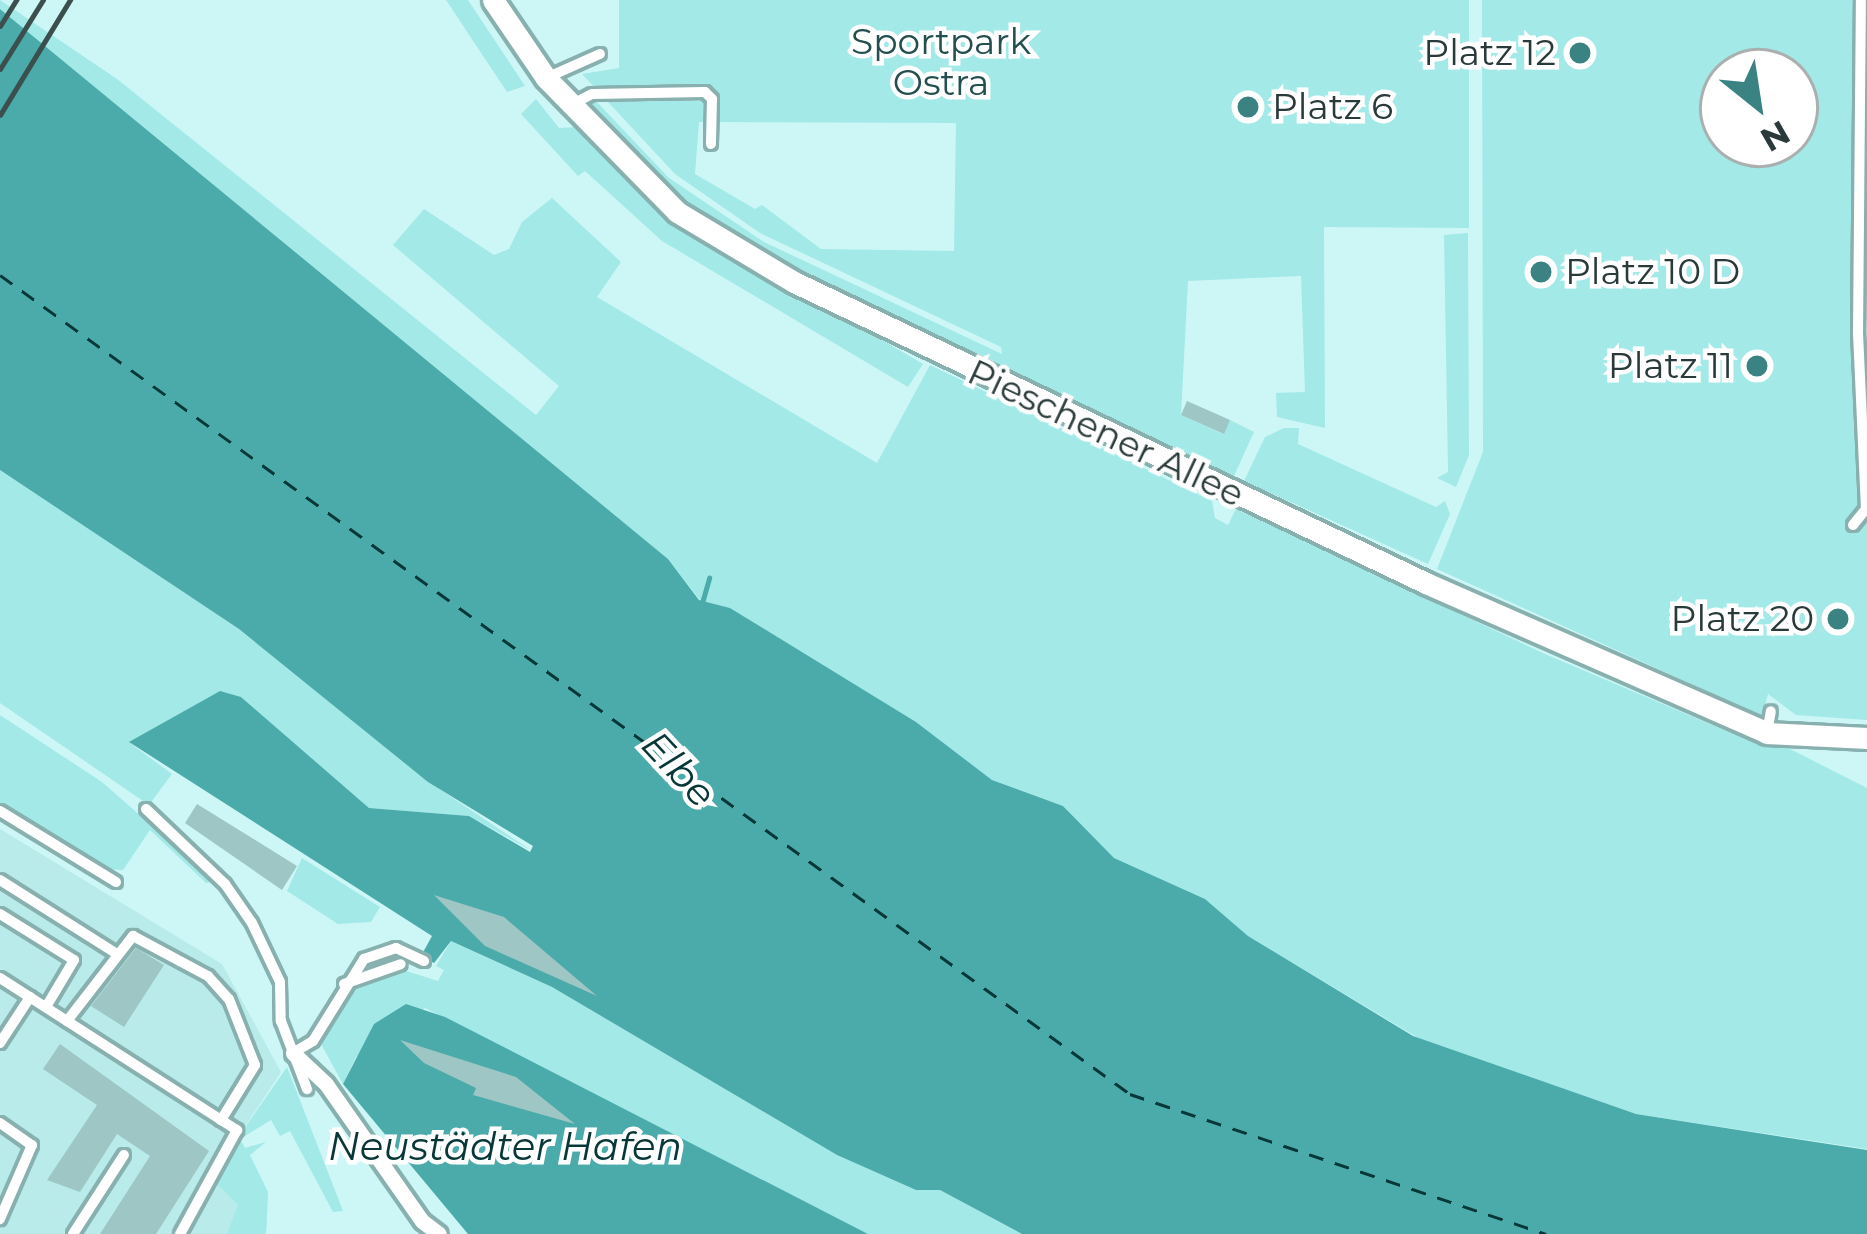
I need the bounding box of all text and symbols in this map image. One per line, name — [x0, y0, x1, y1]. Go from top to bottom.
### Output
park label: Sportpark Ostra — [851, 19, 1031, 104]
place label: Platz 12 — [1423, 31, 1556, 75]
marker: Platz 12 — [1567, 40, 1593, 66]
north arrow — [1699, 48, 1819, 168]
place label: Platz 6 — [1272, 85, 1393, 129]
marker: Platz 6 — [1235, 94, 1261, 120]
text: N — [1754, 113, 1797, 161]
place label: Platz 10 D — [1565, 250, 1740, 294]
marker: Platz 10 D — [1528, 259, 1554, 285]
place label: Platz 11 — [1608, 344, 1733, 388]
street label: Pieschener Allee — [961, 350, 1251, 516]
marker: Platz 11 — [1744, 353, 1770, 379]
place label: Platz 20 — [1671, 597, 1814, 641]
marker: Platz 20 — [1825, 606, 1851, 632]
water label: Elbe — [632, 721, 726, 817]
water label: Neustädter Hafen — [328, 1123, 682, 1169]

